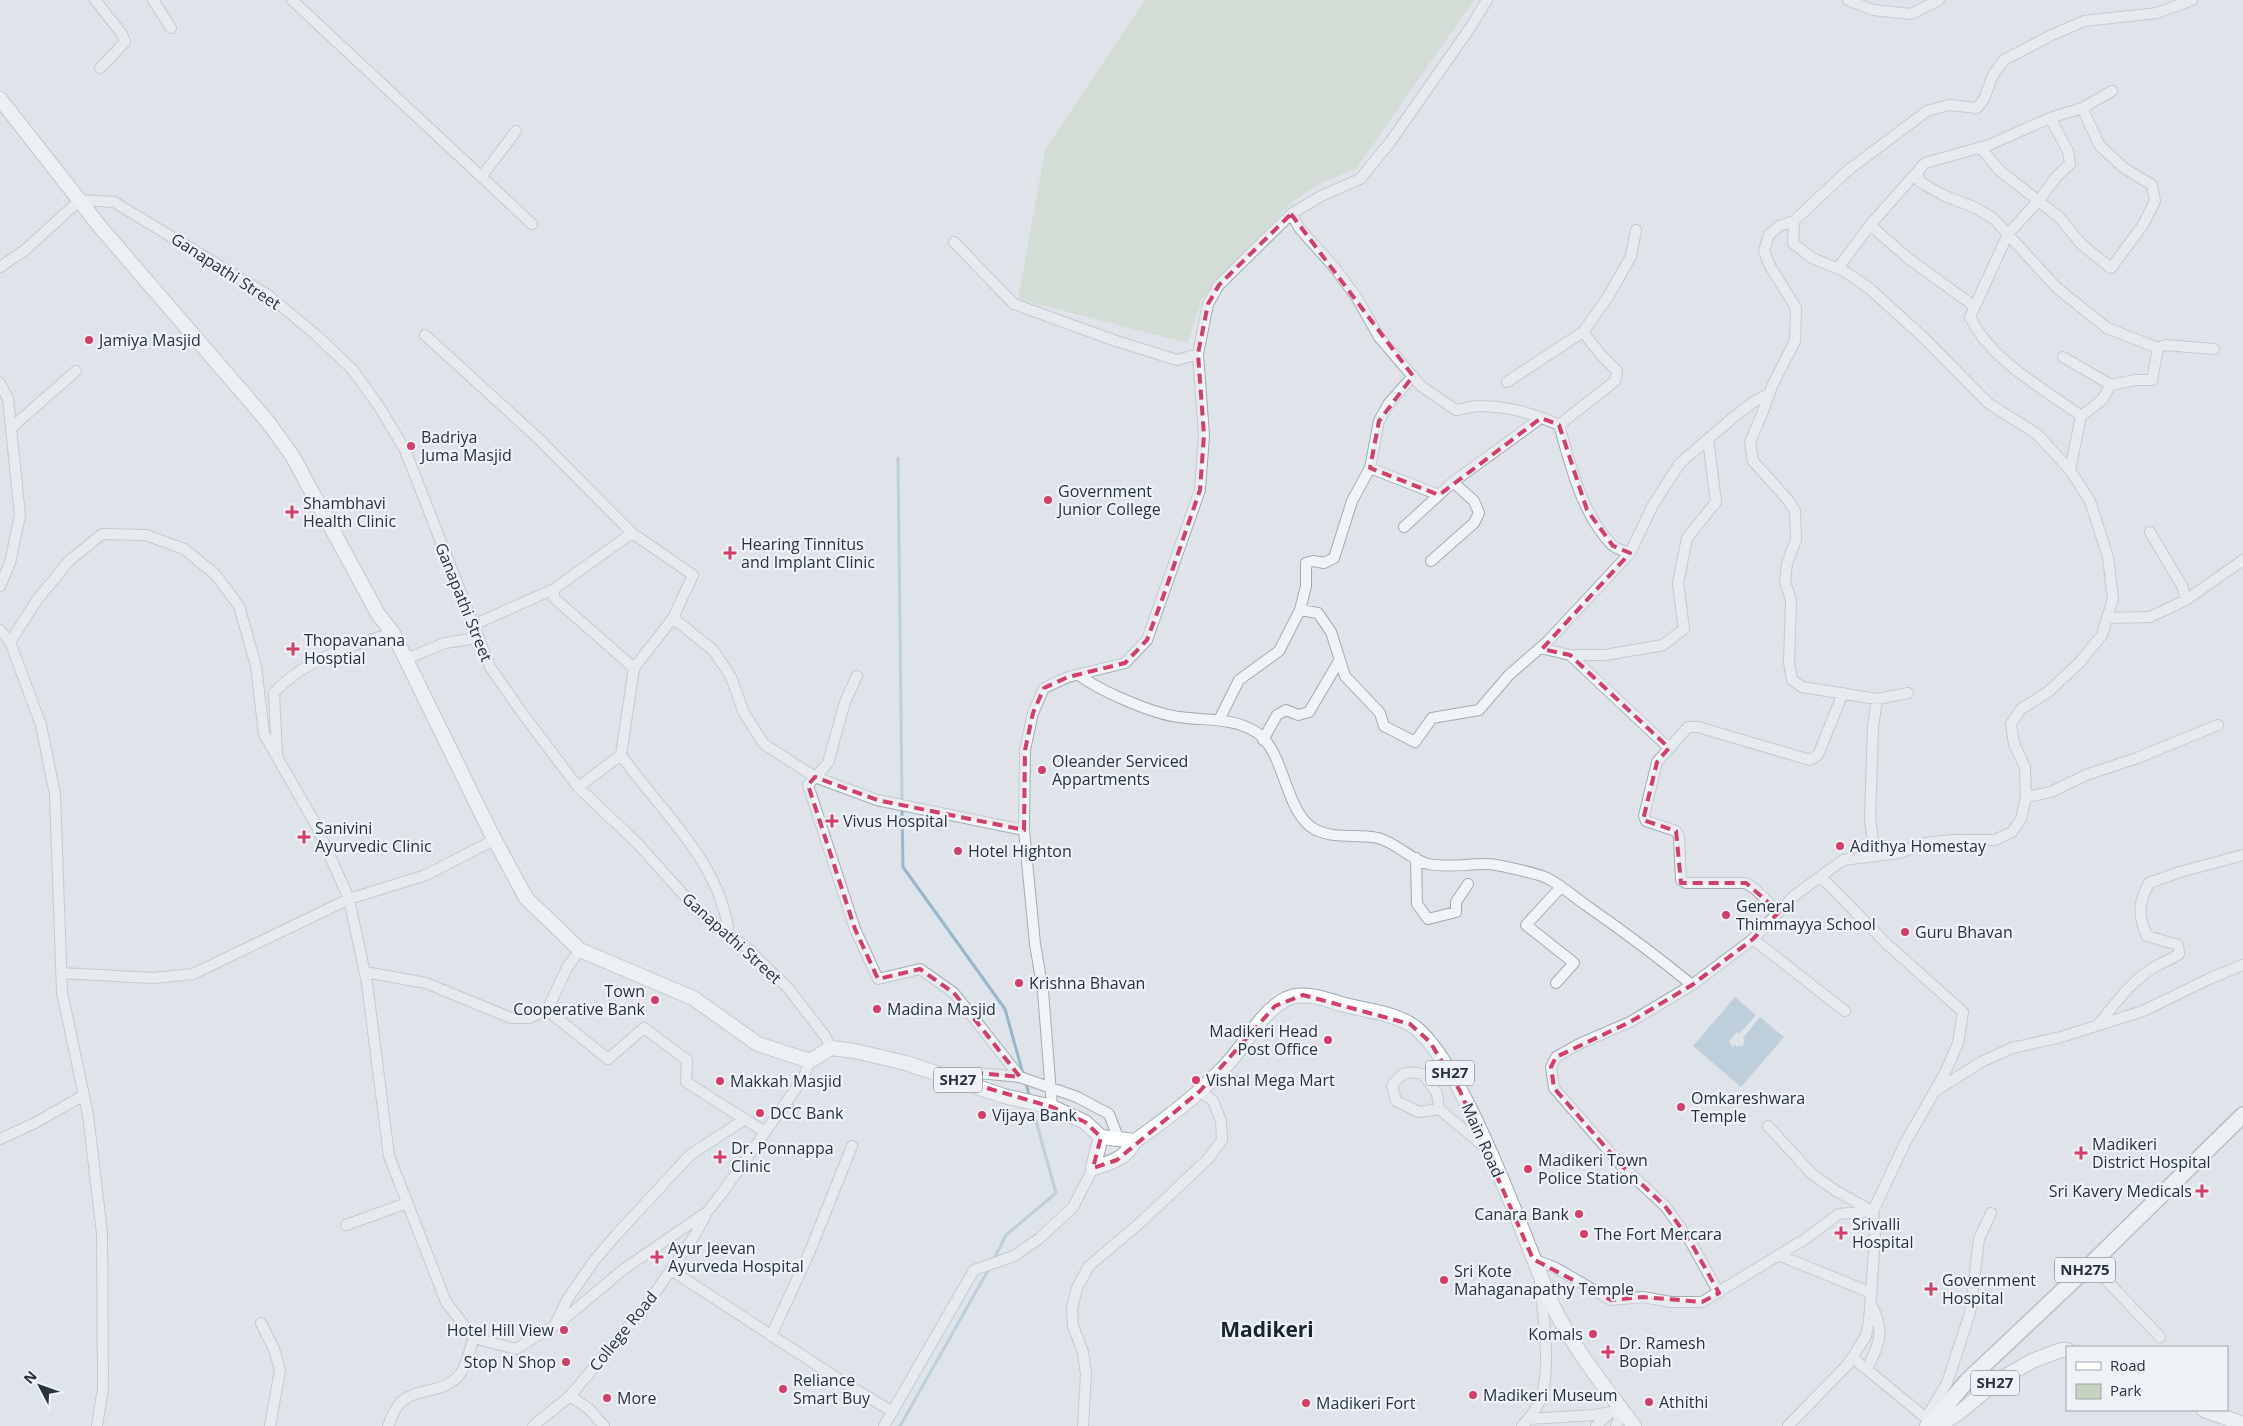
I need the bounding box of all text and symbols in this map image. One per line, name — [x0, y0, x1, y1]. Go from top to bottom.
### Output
street label: Ganapathi Street — [167, 227, 285, 315]
place label: Jamiya Masjid — [97, 329, 201, 351]
marker: Jamiya Masjid — [83, 334, 95, 346]
place label: Badriya Juma Masjid — [419, 426, 512, 466]
marker: Badriya Juma Masjid — [405, 440, 417, 452]
place label: Government Junior College — [1056, 480, 1161, 520]
place label: Shambhavi Health Clinic — [303, 492, 396, 532]
marker: Government Junior College — [1042, 494, 1054, 506]
marker: Shambhavi Health Clinic — [285, 505, 299, 519]
place label: Hearing Tinnitus and Implant Clinic — [741, 533, 875, 573]
street label: Ganapathi Street — [430, 539, 498, 665]
marker: Hearing Tinnitus and Implant Clinic — [723, 546, 737, 560]
place label: Thopavanana Hosptial — [304, 629, 405, 669]
marker: Thopavanana Hosptial — [286, 642, 300, 656]
place label: Oleander Serviced Appartments — [1052, 750, 1188, 790]
marker: Oleander Serviced Appartments — [1036, 764, 1048, 776]
place label: Vivus Hospital — [843, 810, 948, 832]
marker: Vivus Hospital — [825, 814, 839, 828]
place label: Sanivini Ayurvedic Clinic — [315, 817, 432, 857]
marker: Sanivini Ayurvedic Clinic — [297, 830, 311, 844]
place label: Adithya Homestay — [1850, 835, 1987, 857]
place label: Hotel Highton — [968, 840, 1072, 862]
marker: Adithya Homestay — [1834, 840, 1846, 852]
marker: Hotel Highton — [952, 845, 964, 857]
street label: Ganapathi Street — [678, 888, 787, 989]
place label: General Thimmayya School — [1736, 895, 1876, 935]
marker: General Thimmayya School — [1720, 909, 1732, 921]
place label: Guru Bhavan — [1915, 921, 2013, 943]
marker: Guru Bhavan — [1899, 926, 1911, 938]
place label: Krishna Bhavan — [1029, 972, 1145, 994]
marker: Krishna Bhavan — [1013, 977, 1025, 989]
place label: Town Cooperative Bank — [513, 980, 646, 1020]
marker: Town Cooperative Bank — [649, 994, 661, 1006]
place label: Madina Masjid — [887, 998, 996, 1020]
marker: Madina Masjid — [871, 1003, 883, 1015]
place label: Madikeri Head Post Office — [1209, 1020, 1318, 1060]
marker: Madikeri Head Post Office — [1322, 1034, 1334, 1046]
road number: SH27 — [1426, 1060, 1474, 1086]
road number: SH27 — [934, 1068, 982, 1092]
place label: Vishal Mega Mart — [1206, 1069, 1335, 1091]
place label: Makkah Masjid — [730, 1070, 842, 1092]
marker: Vishal Mega Mart — [1190, 1074, 1202, 1086]
marker: Makkah Masjid — [714, 1075, 726, 1087]
place label: Omkareshwara Temple — [1691, 1087, 1805, 1127]
street label: Main Road — [1457, 1099, 1509, 1181]
marker: Omkareshwara Temple — [1675, 1101, 1687, 1113]
place label: DCC Bank — [770, 1102, 844, 1124]
place label: Vijaya Bank — [992, 1104, 1078, 1126]
marker: DCC Bank — [754, 1107, 766, 1119]
marker: Vijaya Bank — [976, 1109, 988, 1121]
place label: Madikeri District Hospital — [2092, 1133, 2211, 1173]
place label: Dr. Ponnappa Clinic — [731, 1137, 834, 1177]
marker: Madikeri District Hospital — [2074, 1146, 2088, 1160]
place label: Madikeri Town Police Station — [1538, 1149, 1648, 1189]
marker: Dr. Ponnappa Clinic — [713, 1150, 727, 1164]
marker: Madikeri Town Police Station — [1522, 1163, 1534, 1175]
place label: Sri Kavery Medicals — [2049, 1180, 2192, 1202]
marker: Sri Kavery Medicals — [2196, 1185, 2208, 1197]
place label: Canara Bank — [1474, 1203, 1570, 1225]
marker: Canara Bank — [1573, 1208, 1585, 1220]
place label: Srivalli Hospital — [1852, 1213, 1914, 1253]
place label: The Fort Mercara — [1594, 1223, 1722, 1245]
marker: Srivalli Hospital — [1834, 1226, 1848, 1240]
marker: The Fort Mercara — [1578, 1228, 1590, 1240]
place label: Ayur Jeevan Ayurveda Hospital — [668, 1237, 804, 1277]
marker: Ayur Jeevan Ayurveda Hospital — [650, 1250, 664, 1264]
road number: NH275 — [2055, 1258, 2115, 1282]
place label: Sri Kote Mahaganapathy Temple — [1454, 1260, 1634, 1300]
place label: Government Hospital — [1942, 1269, 2036, 1309]
marker: Sri Kote Mahaganapathy Temple — [1438, 1274, 1450, 1286]
marker: Government Hospital — [1924, 1282, 1938, 1296]
street label: College Road — [584, 1286, 662, 1376]
district label: Madikeri — [1220, 1315, 1314, 1343]
place label: Hotel Hill View — [447, 1319, 555, 1341]
place label: Komals — [1528, 1323, 1583, 1345]
marker: Hotel Hill View — [558, 1324, 570, 1336]
marker: Komals — [1587, 1328, 1599, 1340]
place label: Dr. Ramesh Bopiah — [1619, 1332, 1706, 1372]
marker: Dr. Ramesh Bopiah — [1601, 1345, 1615, 1359]
legend — [2066, 1346, 2228, 1411]
place label: Stop N Shop — [464, 1351, 556, 1373]
text: Road — [2110, 1355, 2146, 1375]
marker: Stop N Shop — [560, 1356, 572, 1368]
north arrow — [15, 1361, 65, 1411]
text: N — [19, 1367, 41, 1388]
place label: Reliance Smart Buy — [793, 1369, 871, 1409]
road number: SH27 — [1971, 1370, 2019, 1396]
text: Park — [2110, 1380, 2141, 1400]
marker: Reliance Smart Buy — [777, 1383, 789, 1395]
place label: Madikeri Museum — [1483, 1384, 1618, 1406]
place label: More — [617, 1387, 657, 1409]
marker: Madikeri Museum — [1467, 1389, 1479, 1401]
place label: Athithi — [1659, 1391, 1708, 1413]
marker: More — [601, 1392, 613, 1404]
place label: Madikeri Fort — [1316, 1392, 1416, 1414]
marker: Athithi — [1643, 1396, 1655, 1408]
marker: Madikeri Fort — [1300, 1397, 1312, 1409]

